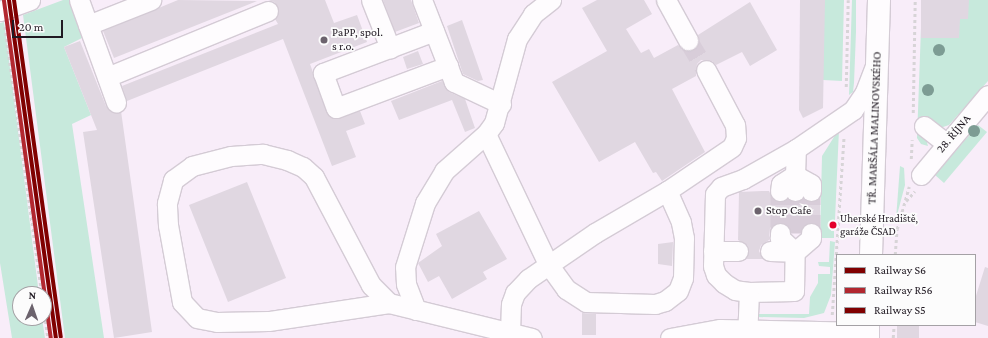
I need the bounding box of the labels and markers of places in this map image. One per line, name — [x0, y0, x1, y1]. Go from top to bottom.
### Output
place label: PaPP, spol. s r.o. — [332, 26, 383, 54]
marker: PaPP, spol. s r.o. — [319, 35, 329, 45]
place label: Stop Cafe — [766, 204, 811, 218]
marker: Stop Cafe — [753, 206, 763, 216]
place label: Uherské Hradiště, garáže ČSAD — [840, 212, 918, 238]
marker: Uherské Hradiště, garáže ČSAD — [828, 220, 838, 230]

